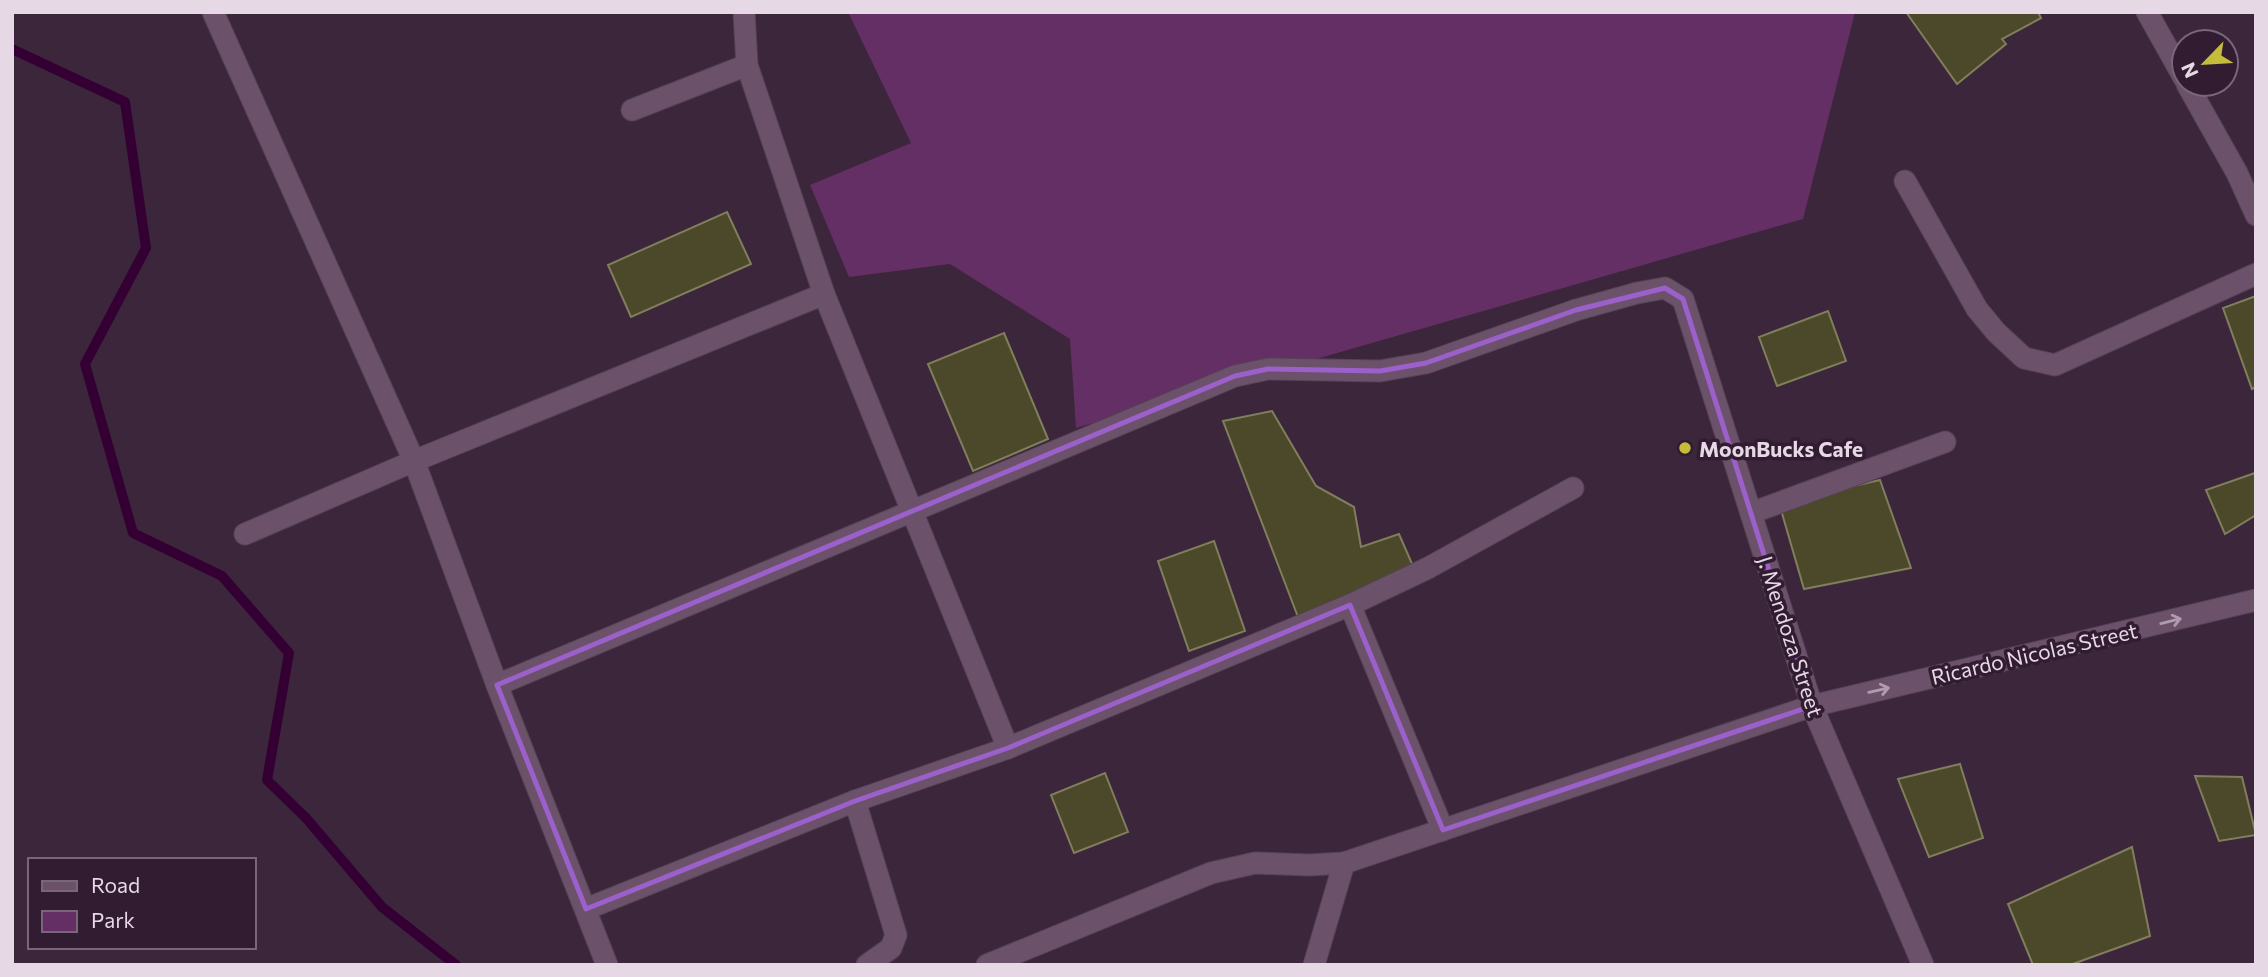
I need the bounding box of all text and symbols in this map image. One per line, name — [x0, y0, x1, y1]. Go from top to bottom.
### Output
north arrow — [2170, 28, 2240, 98]
text: N — [2176, 59, 2203, 82]
place label: MoonBucks Cafe — [1699, 436, 1863, 461]
marker: MoonBucks Cafe — [1677, 440, 1693, 456]
street label: J. Mendoza Street — [1753, 552, 1829, 720]
one-way arrow — [2159, 613, 2182, 627]
street label: Ricardo Nicolas Street — [1928, 617, 2140, 689]
one-way arrow — [1867, 683, 1889, 696]
legend — [28, 858, 256, 949]
text: Road — [91, 872, 140, 897]
text: Park — [91, 907, 135, 932]

